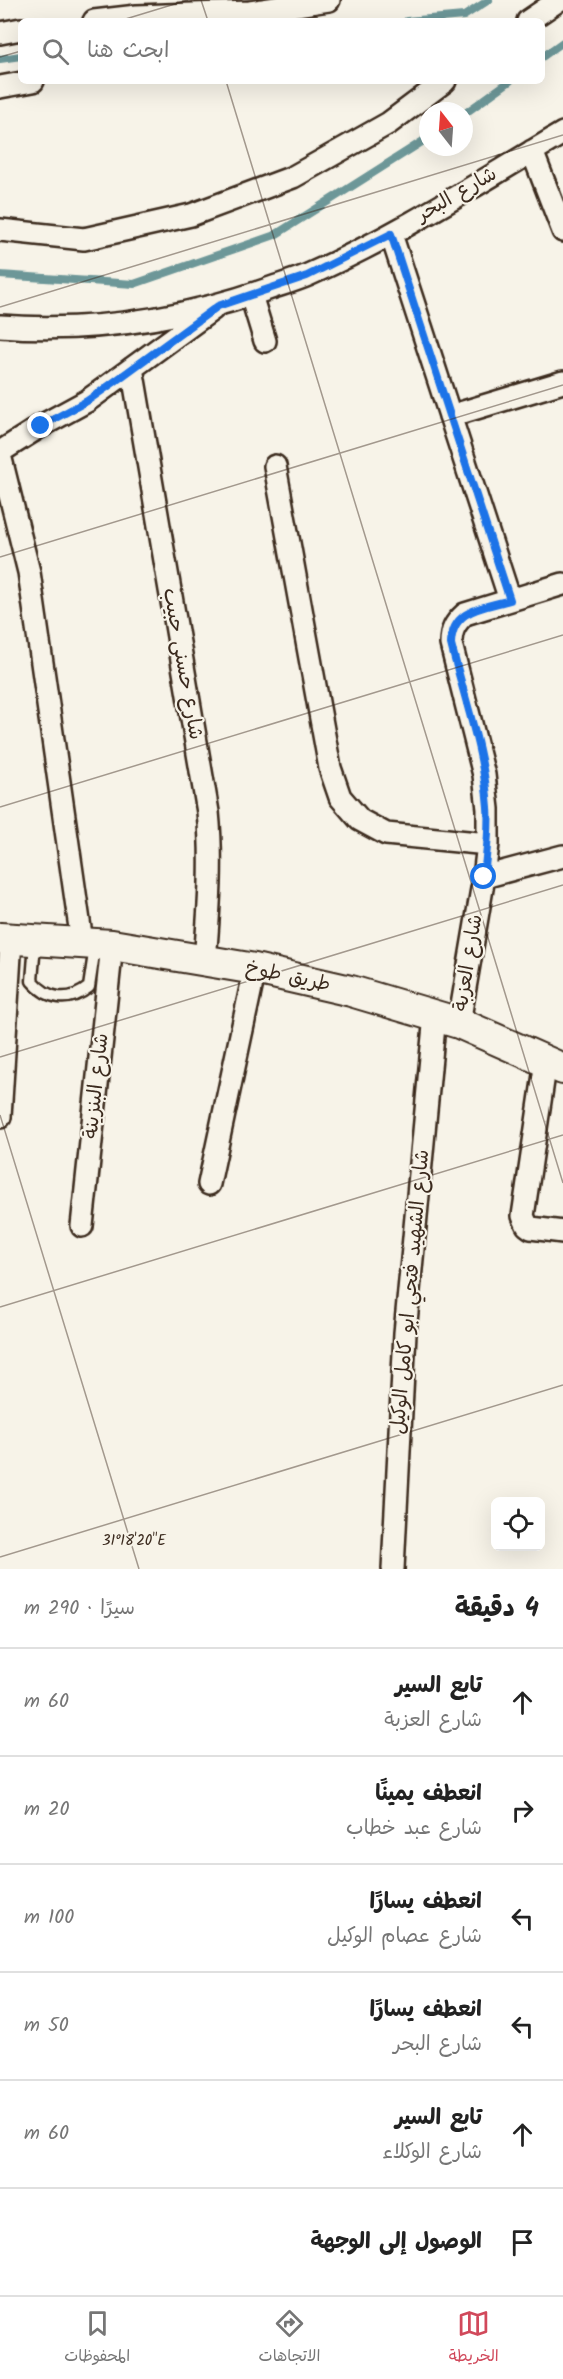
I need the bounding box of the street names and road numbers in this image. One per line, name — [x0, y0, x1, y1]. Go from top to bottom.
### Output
street label: شارع البحر — [409, 159, 503, 232]
street label: شارع حسنى حبيب — [153, 586, 211, 742]
street label: شارع العزبة — [446, 912, 492, 1014]
street label: طريق طوخ — [243, 952, 333, 1002]
street label: شارع البنزينة — [76, 1032, 118, 1140]
street label: شارع الشهيد فتحي ابو كامل الوكيل — [383, 1148, 439, 1436]

